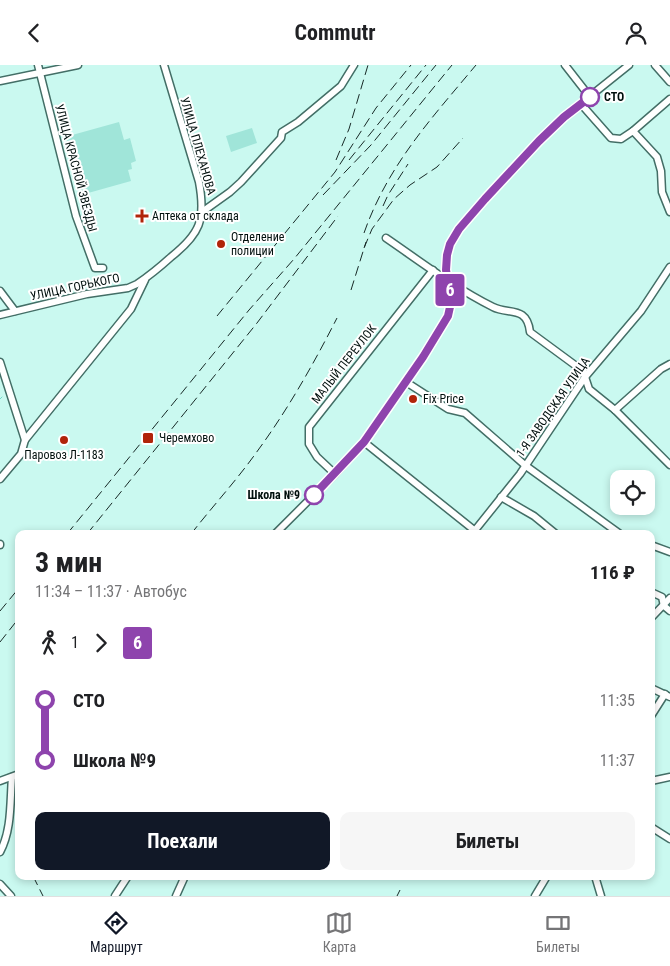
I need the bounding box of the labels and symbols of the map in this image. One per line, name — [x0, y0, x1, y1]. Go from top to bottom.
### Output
marker: СТО — [580, 87, 600, 107]
place label: СТО — [604, 90, 624, 104]
street label: УЛИЦА ПЛЕХАНОВА — [177, 96, 219, 197]
street label: УЛИЦА КРАСНОЙ ЗВЕЗДЫ — [52, 102, 101, 233]
place label: Аптека от склада — [152, 209, 239, 223]
marker: Аптека от склада — [136, 210, 148, 222]
place label: Отделение полиции — [231, 230, 285, 258]
marker: Отделение полиции — [215, 238, 227, 250]
street label: УЛИЦА ГОРЬКОГО — [29, 271, 121, 303]
line badge: 6 — [434, 274, 466, 306]
street label: МАЛЫЙ ПЕРЕУЛОК — [308, 321, 379, 406]
street label: 1-Я ЗАВОДСКАЯ УЛИЦА — [513, 354, 593, 460]
place label: Fix Price — [423, 392, 464, 406]
marker: Fix Price — [407, 393, 419, 405]
marker: Черемхово — [141, 431, 155, 445]
place label: Черемхово — [159, 431, 214, 445]
marker: Паровоз Л-1183 — [58, 434, 70, 446]
place label: Паровоз Л-1183 — [24, 448, 104, 462]
marker: Школа №9 — [304, 485, 324, 505]
place label: Школа №9 — [247, 488, 300, 502]

